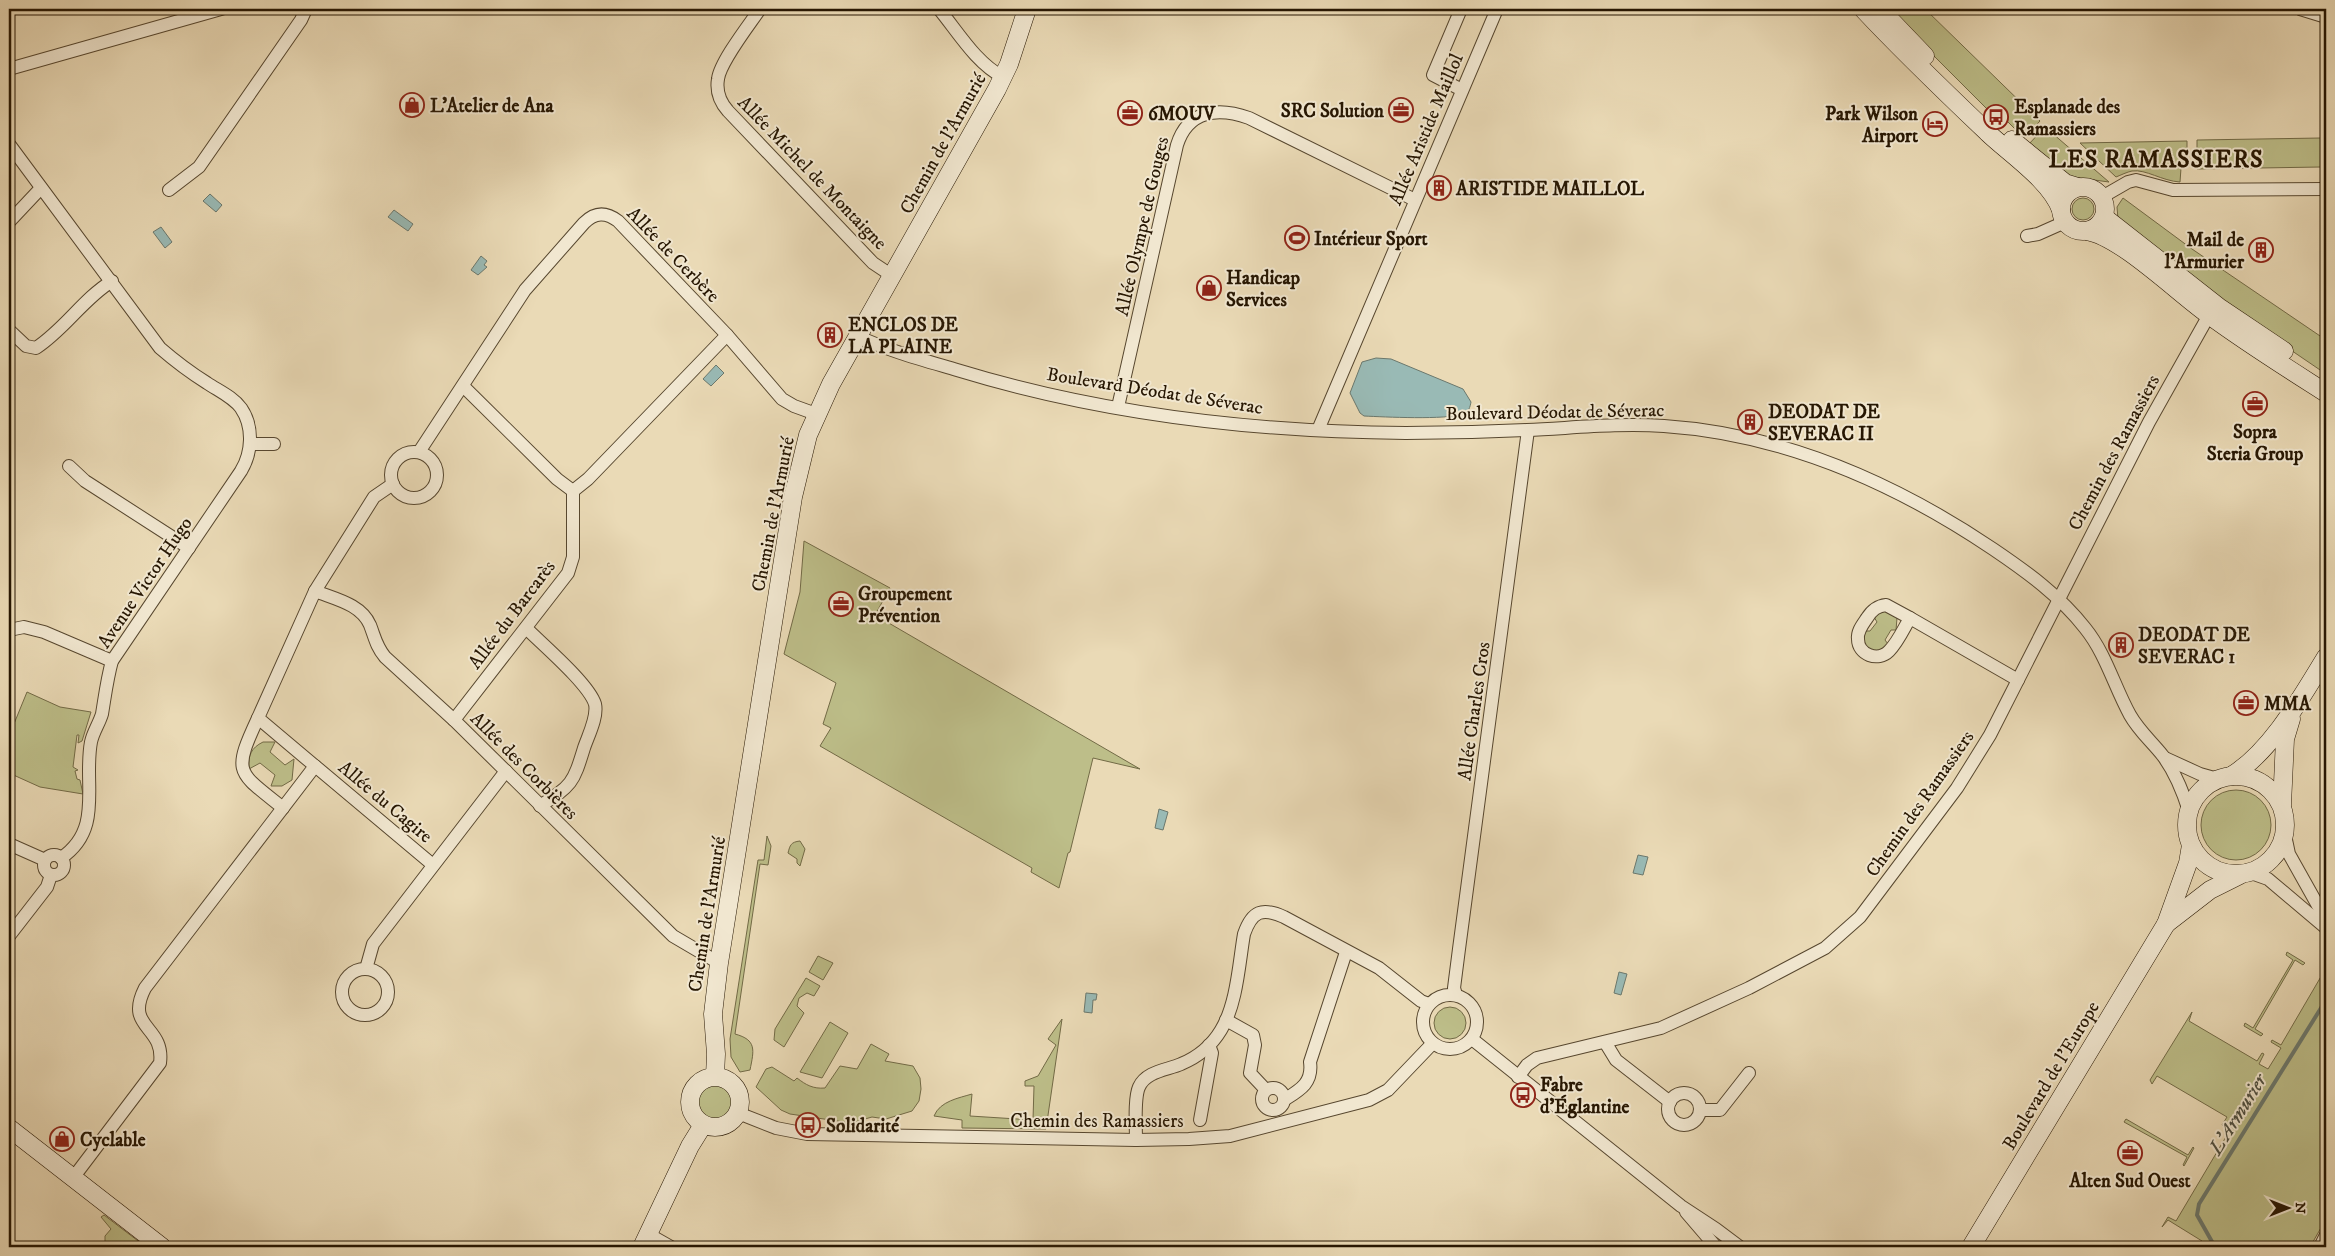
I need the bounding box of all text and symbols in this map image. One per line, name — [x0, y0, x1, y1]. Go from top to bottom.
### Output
street label: Allée Aristide Maillol — [1384, 50, 1469, 209]
street label: Chemin de l'Armurié — [895, 69, 992, 218]
street label: Allée Michel de Montaigne — [732, 91, 891, 255]
shop icon: L'Atelier de Ana — [399, 92, 425, 118]
place label: L'Atelier de Ana — [430, 95, 555, 118]
place label: Esplanade des Ramassiers — [2014, 96, 2121, 141]
office icon: SRC Solution — [1388, 97, 1414, 123]
office icon: 6MOUV — [1117, 100, 1143, 126]
place label: SRC Solution — [1281, 100, 1385, 123]
place label: 6MOUV — [1148, 103, 1216, 126]
place label: Park Wilson Airport — [1825, 103, 1919, 148]
bus stop icon: Esplanade des Ramassiers — [1983, 104, 2009, 130]
hotel icon: Park Wilson Airport — [1922, 111, 1948, 137]
street label: Allée Olympe de Gouges — [1111, 134, 1174, 318]
district label: LES RAMASSIERS — [2048, 145, 2264, 175]
building icon: ARISTIDE MAILLOL — [1426, 175, 1452, 201]
place label: ARISTIDE MAILLOL — [1455, 178, 1644, 201]
street label: Allée de Cerbère — [622, 202, 724, 308]
sports icon: Intérieur Sport — [1284, 225, 1310, 251]
place label: Intérieur Sport — [1314, 228, 1429, 251]
place label: Mail de l'Armurier — [2164, 229, 2245, 274]
building icon: Mail de l'Armurier — [2248, 237, 2274, 263]
place label: Handicap Services — [1226, 267, 1301, 312]
shop icon: Handicap Services — [1196, 275, 1222, 301]
place label: ENCLOS DE LA PLAINE — [848, 314, 959, 359]
building icon: ENCLOS DE LA PLAINE — [817, 322, 843, 348]
street label: Boulevard Déodat de Séverac — [1045, 363, 1265, 420]
street label: Chemin des Ramassiers — [2063, 371, 2165, 535]
office icon: Sopra Steria Group — [2242, 391, 2268, 417]
street label: Boulevard Déodat de Séverac — [1445, 399, 1665, 426]
place label: DEODAT DE SEVERAC II — [1768, 401, 1881, 446]
building icon: DEODAT DE SEVERAC II — [1737, 409, 1763, 435]
place label: Sopra Steria Group — [2207, 421, 2304, 466]
street label: Chemin de l'Armurié — [747, 435, 800, 594]
street label: Avenue Victor Hugo — [93, 513, 198, 653]
street label: Allée du Barcarès — [464, 556, 561, 674]
place label: Groupement Prévention — [858, 583, 953, 628]
office icon: Groupement Prévention — [828, 591, 854, 617]
place label: DEODAT DE SEVERAC 1 — [2138, 624, 2251, 669]
building icon: DEODAT DE SEVERAC 1 — [2108, 632, 2134, 658]
street label: Allée Charles Cros — [1453, 640, 1496, 782]
office icon: MMA — [2233, 690, 2259, 716]
place label: MMA — [2264, 693, 2312, 716]
street label: Allée des Corbières — [465, 707, 583, 825]
street label: Chemin des Ramassiers — [1861, 726, 1979, 881]
street label: Allée du Cagire — [333, 756, 437, 848]
street label: Chemin de l'Armurié — [684, 835, 731, 994]
street label: Boulevard de l'Europe — [1998, 997, 2105, 1154]
water label: L'Armurier — [2203, 1068, 2274, 1161]
place label: Fabre d'Églantine — [1540, 1074, 1629, 1119]
bus stop icon: Fabre d'Églantine — [1510, 1082, 1536, 1108]
street label: Chemin des Ramassiers — [1010, 1110, 1184, 1133]
bus stop icon: Solidarité — [795, 1112, 821, 1138]
place label: Solidarité — [826, 1115, 900, 1138]
shop icon: Cyclable — [49, 1126, 75, 1152]
place label: Cyclable — [80, 1129, 146, 1152]
office icon: Alten Sud Ouest — [2117, 1140, 2143, 1166]
place label: Alten Sud Ouest — [2068, 1170, 2192, 1193]
north arrow — [2262, 1184, 2312, 1234]
text: N — [2291, 1202, 2309, 1214]

